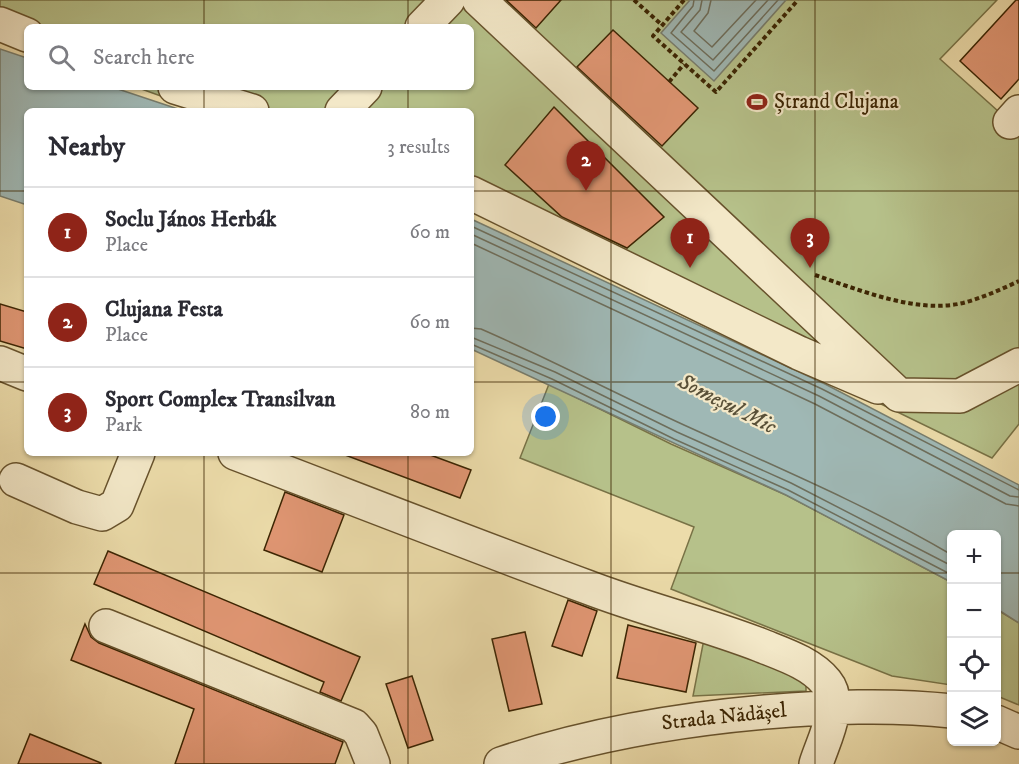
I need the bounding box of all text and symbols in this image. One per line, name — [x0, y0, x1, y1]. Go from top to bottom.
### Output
search box — [24, 24, 474, 90]
icon: search — [45, 41, 78, 74]
text: Search here — [93, 44, 195, 71]
place label: Ștrand Clujana — [774, 89, 899, 115]
sports icon: Ștrand Clujana — [745, 90, 769, 114]
text: Nearby — [48, 131, 125, 164]
text: 3 results — [387, 135, 450, 160]
pin: 2 — [566, 142, 606, 191]
text: Soclu János Herbák — [105, 206, 276, 233]
pin: 1 — [670, 218, 710, 268]
pin: 3 — [790, 218, 830, 268]
text: 1 — [64, 220, 71, 245]
text: 60 m — [410, 220, 450, 245]
text: Place — [105, 233, 148, 258]
text: Clujana Festa — [105, 296, 223, 323]
text: 2 — [63, 310, 72, 335]
text: 60 m — [410, 310, 450, 335]
text: Place — [105, 323, 148, 348]
water label: Someșul Mic — [673, 367, 782, 441]
text: Sport Complex Transilvan — [105, 386, 336, 413]
text: 3 — [64, 400, 71, 425]
text: 80 m — [410, 400, 450, 425]
your location — [531, 402, 560, 431]
text: Park — [105, 413, 142, 438]
map controls — [947, 530, 1001, 746]
button: + — [947, 530, 1001, 584]
button: − — [947, 584, 1001, 638]
button: locate — [947, 638, 1001, 692]
button: layers — [947, 692, 1001, 746]
street label: Strada Nădășel — [660, 697, 788, 736]

